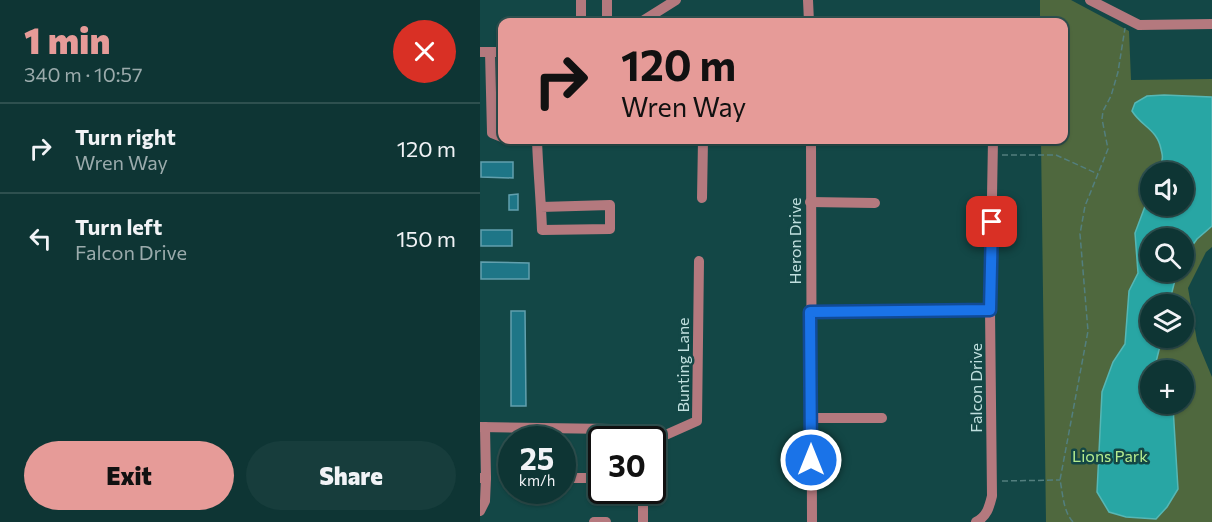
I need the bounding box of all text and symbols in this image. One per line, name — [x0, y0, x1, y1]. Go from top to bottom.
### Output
text: 1 min — [24, 17, 110, 61]
button: close — [393, 20, 456, 83]
text: 120 m — [621, 38, 736, 90]
icon: right — [522, 42, 600, 120]
text: 340 m · 10:57 — [24, 62, 143, 86]
text: Wren Way — [621, 90, 746, 123]
text: Turn right — [75, 123, 176, 150]
icon: right — [24, 132, 57, 165]
text: 120 m — [397, 135, 456, 162]
text: Wren Way — [75, 150, 168, 174]
map controls — [1140, 162, 1194, 414]
button: sound — [1140, 162, 1194, 216]
pin — [966, 196, 1017, 247]
street label: Heron Drive — [785, 198, 804, 285]
icon: arrive — [975, 205, 1008, 238]
text: Turn left — [75, 213, 162, 240]
icon: left — [24, 222, 57, 255]
text: 150 m — [396, 225, 456, 252]
button: search — [1140, 228, 1194, 282]
text: Falcon Drive — [75, 240, 187, 264]
button: layers — [1140, 294, 1194, 348]
street label: Bunting Lane — [673, 317, 692, 413]
street label: Falcon Drive — [966, 343, 985, 433]
button: + — [1140, 360, 1194, 414]
speed limit sign: 30 — [588, 426, 666, 504]
position arrow — [779, 428, 843, 492]
text: 25 — [520, 439, 554, 476]
button: Exit — [24, 441, 234, 510]
button: Share — [246, 441, 456, 510]
park label: Lions Park — [1072, 446, 1148, 465]
text: km/h — [519, 471, 555, 489]

